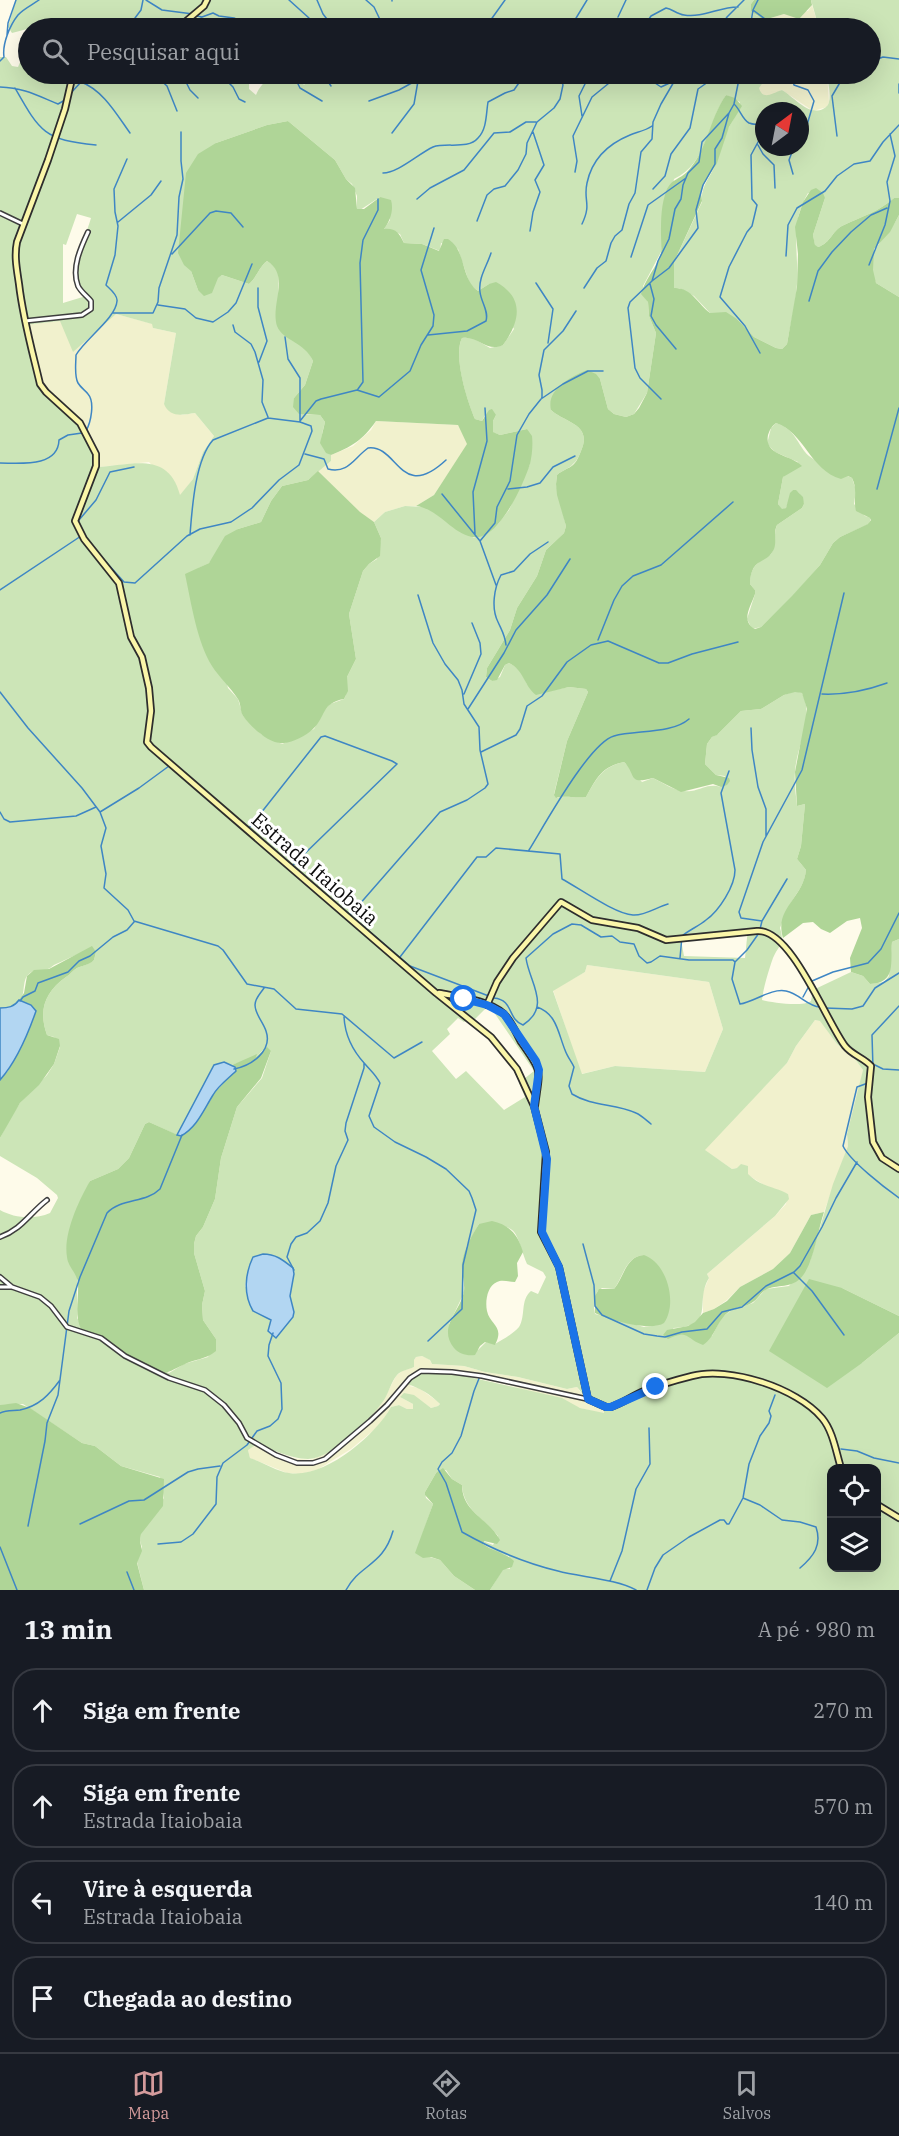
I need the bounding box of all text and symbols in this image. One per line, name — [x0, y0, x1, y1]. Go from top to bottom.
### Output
search box — [18, 18, 881, 84]
icon: search — [39, 35, 72, 68]
text: Pesquisar aqui — [87, 37, 240, 66]
north arrow — [755, 102, 809, 156]
street label: Estrada Itaiobaia — [246, 806, 385, 931]
route start — [450, 985, 476, 1011]
route end — [642, 1373, 668, 1399]
map controls — [827, 1464, 881, 1572]
button: locate — [827, 1464, 881, 1518]
button: layers — [827, 1518, 881, 1572]
text: 13 min — [24, 1612, 112, 1646]
text: A pé · 980 m — [758, 1616, 875, 1643]
icon: ahead — [26, 1694, 59, 1727]
text: Siga em frente — [83, 1696, 240, 1725]
text: 270 m — [813, 1697, 873, 1724]
text: Siga em frente — [83, 1778, 240, 1807]
icon: ahead — [26, 1790, 59, 1823]
text: 570 m — [813, 1793, 873, 1820]
text: Estrada Itaiobaia — [83, 1807, 243, 1834]
text: Vire à esquerda — [83, 1874, 253, 1903]
icon: left — [26, 1886, 59, 1919]
text: 140 m — [813, 1889, 873, 1916]
text: Estrada Itaiobaia — [83, 1903, 243, 1930]
icon: arrive — [26, 1982, 59, 2015]
text: Chegada ao destino — [83, 1984, 292, 2013]
tab: Mapa — [128, 2067, 169, 2123]
tab: Rotas — [425, 2067, 467, 2123]
tab: Salvos — [723, 2067, 771, 2123]

